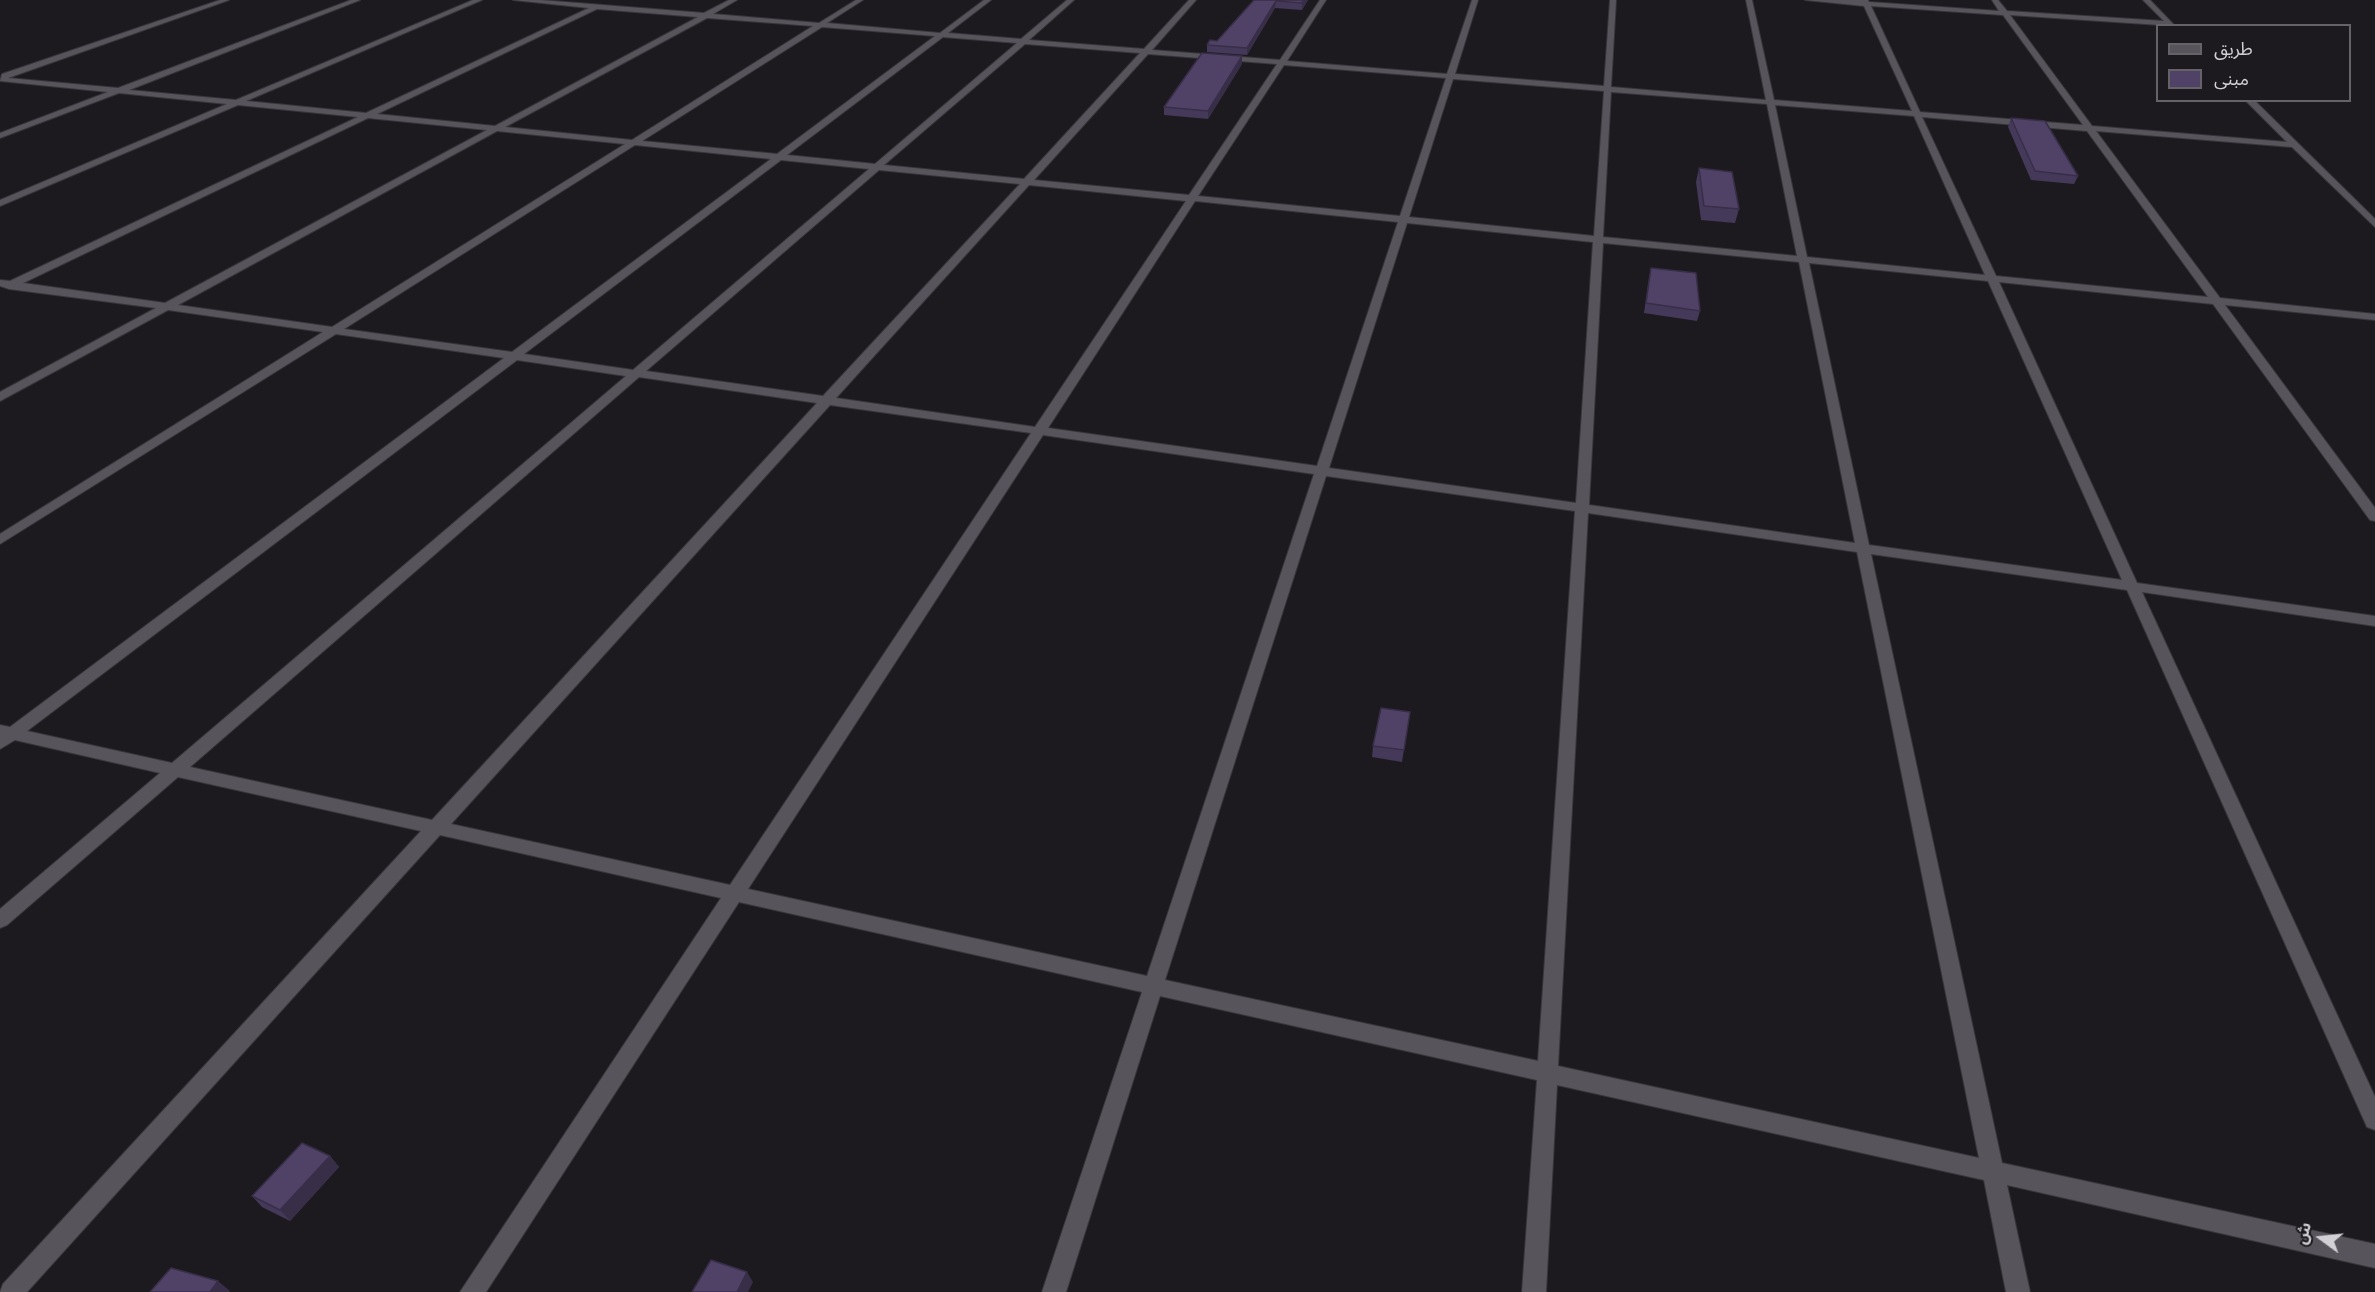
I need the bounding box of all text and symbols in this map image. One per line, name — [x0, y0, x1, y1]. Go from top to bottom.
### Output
legend — [2156, 24, 2351, 102]
text: طريق — [2214, 37, 2253, 61]
text: مبنى — [2214, 67, 2249, 91]
north arrow — [2291, 1208, 2351, 1268]
text: ش — [2290, 1220, 2317, 1247]

